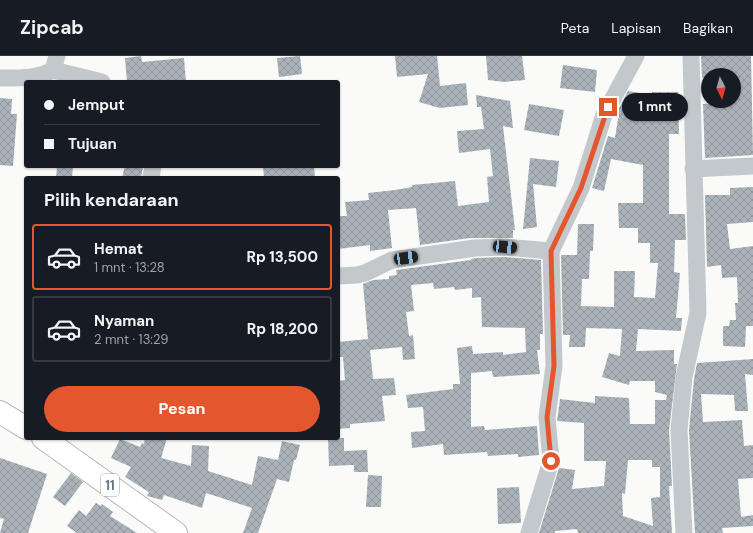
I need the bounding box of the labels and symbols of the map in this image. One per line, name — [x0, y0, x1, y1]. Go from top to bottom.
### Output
north arrow — [701, 68, 741, 108]
callout: 1 mnt — [622, 93, 688, 121]
route end — [599, 98, 617, 116]
car — [492, 240, 518, 254]
car — [393, 250, 419, 266]
route start — [542, 452, 560, 470]
road number: 11 — [101, 474, 119, 496]

